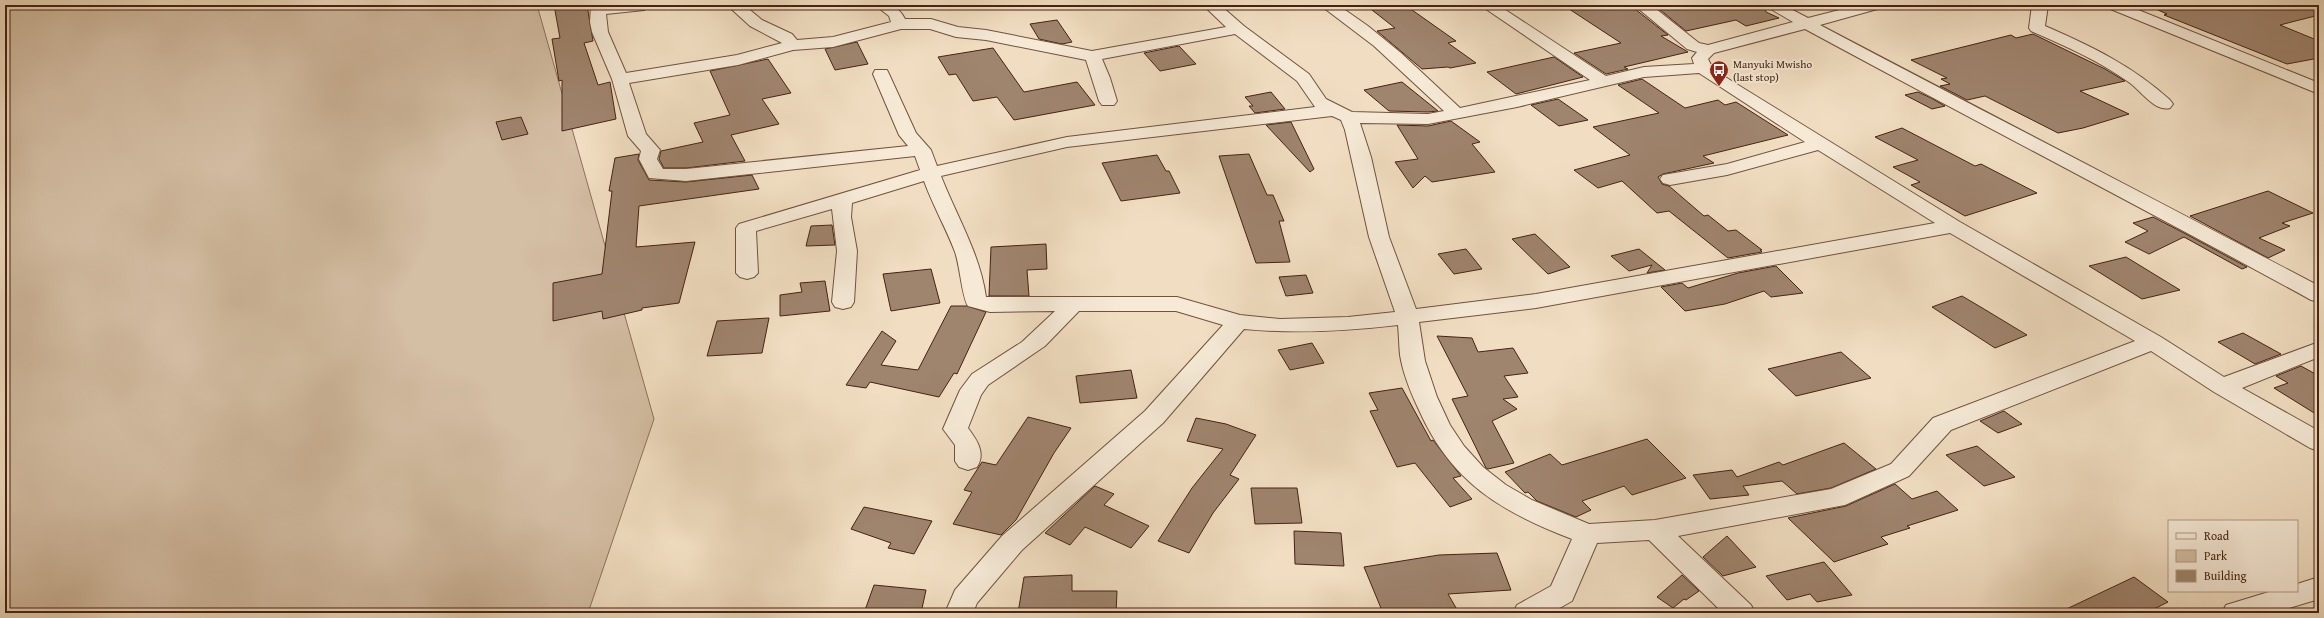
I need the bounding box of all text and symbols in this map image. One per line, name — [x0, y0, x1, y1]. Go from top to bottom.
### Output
place label: Manyuki Mwisho (last stop) — [1733, 56, 1812, 85]
bus stop icon: Manyuki Mwisho (last stop) — [1708, 59, 1730, 87]
legend — [2168, 520, 2298, 592]
text: Road — [2204, 527, 2230, 544]
text: Park — [2204, 547, 2228, 564]
text: Building — [2204, 567, 2247, 584]

